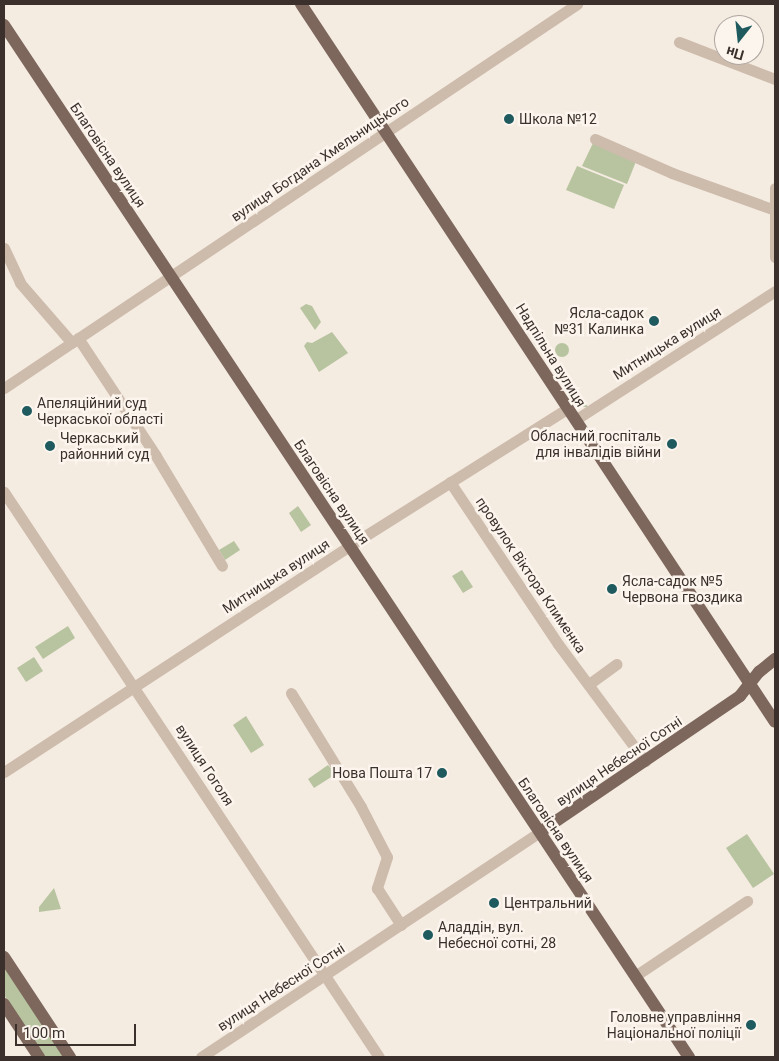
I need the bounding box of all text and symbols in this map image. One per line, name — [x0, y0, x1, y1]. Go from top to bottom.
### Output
north arrow — [714, 15, 764, 65]
text: Пн — [724, 43, 746, 64]
street label: вулиця Богдана Хмельницького — [228, 93, 412, 225]
street label: Благовісна вулиця — [67, 99, 149, 211]
place label: Школа №12 — [519, 111, 597, 127]
marker: Школа №12 — [503, 113, 515, 125]
street label: Надпільна вулиця — [512, 300, 590, 410]
street label: Митницька вулиця — [610, 303, 724, 383]
place label: Ясла-садок №31 Калинка — [554, 305, 644, 338]
marker: Ясла-садок №31 Калинка — [648, 315, 660, 327]
place label: Апеляційний суд Черкаської області — [37, 395, 163, 428]
marker: Апеляційний суд Черкаської області — [21, 405, 33, 417]
place label: Обласний госпіталь для інвалідів війни — [530, 428, 661, 461]
place label: Черкаський районний суд — [60, 430, 149, 462]
street label: Благовісна вулиця — [291, 436, 373, 548]
marker: Обласний госпіталь для інвалідів війни — [665, 437, 679, 451]
marker: Черкаський районний суд — [44, 440, 56, 452]
street label: провулок Віктора Клименка — [472, 494, 590, 656]
street label: Митницька вулиця — [219, 535, 333, 617]
place label: Ясла-садок №5 Червона гвоздика — [622, 573, 743, 606]
marker: Ясла-садок №5 Червона гвоздика — [606, 583, 618, 595]
street label: вулиця Небесної Сотні — [553, 713, 685, 809]
street label: вулиця Гоголя — [172, 721, 238, 809]
place label: Нова Пошта 17 — [332, 765, 432, 781]
marker: Нова Пошта 17 — [436, 767, 448, 779]
street label: Благовісна вулиця — [515, 774, 597, 886]
place label: Центральний — [504, 895, 592, 911]
marker: Центральний — [488, 897, 500, 909]
place label: Аладдін, вул. Небесної сотні, 28 — [438, 919, 556, 952]
marker: Аладдін, вул. Небесної сотні, 28 — [422, 929, 434, 941]
street label: вулиця Небесної Сотні — [214, 940, 348, 1034]
place label: Головне управління Національної поліції — [607, 1009, 741, 1042]
scale bar — [18, 1014, 139, 1046]
marker: Головне управління Національної поліції — [745, 1019, 757, 1031]
text: 100 m — [23, 1024, 65, 1042]

